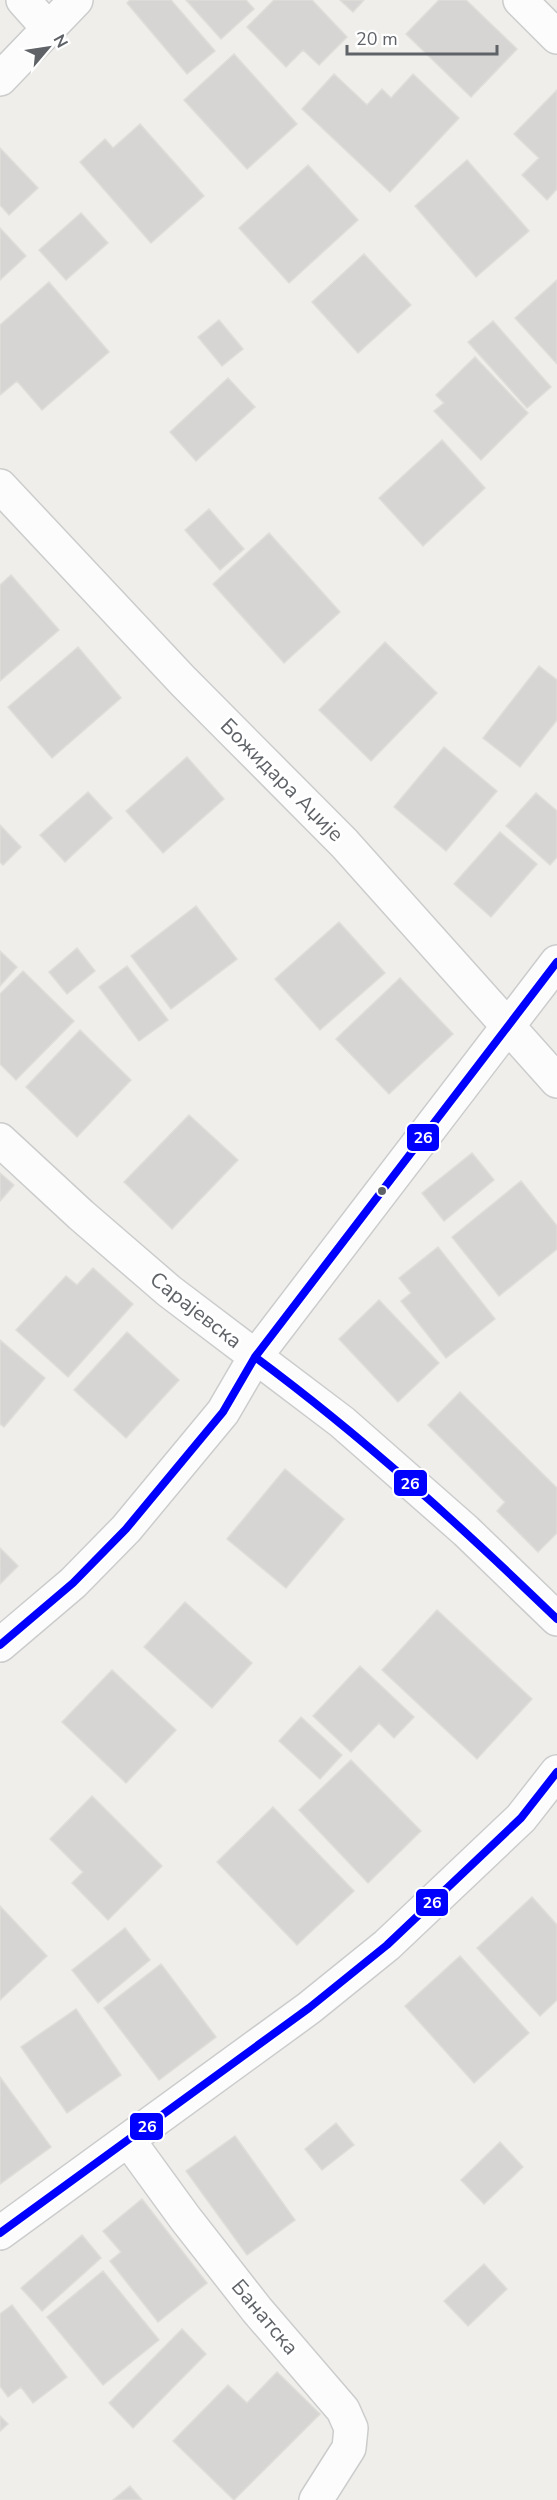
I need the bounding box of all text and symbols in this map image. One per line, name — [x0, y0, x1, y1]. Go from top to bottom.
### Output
north arrow — [18, 18, 78, 78]
scale bar — [347, 18, 497, 56]
text: 20 m — [356, 27, 398, 51]
text: N — [48, 31, 73, 52]
street label: Божидара Аџије — [214, 712, 350, 848]
line badge: 26 — [406, 1123, 440, 1152]
text: 26 — [413, 1127, 433, 1149]
unlabelled marker — [376, 1185, 388, 1197]
street label: Сарајевска — [144, 1265, 248, 1355]
line badge: 26 — [393, 1469, 428, 1497]
text: 26 — [400, 1473, 420, 1495]
line badge: 26 — [415, 1888, 449, 1917]
text: 26 — [422, 1892, 442, 1914]
line badge: 26 — [129, 2112, 164, 2141]
text: 26 — [137, 2116, 157, 2138]
street label: Банатска — [225, 2273, 305, 2361]

